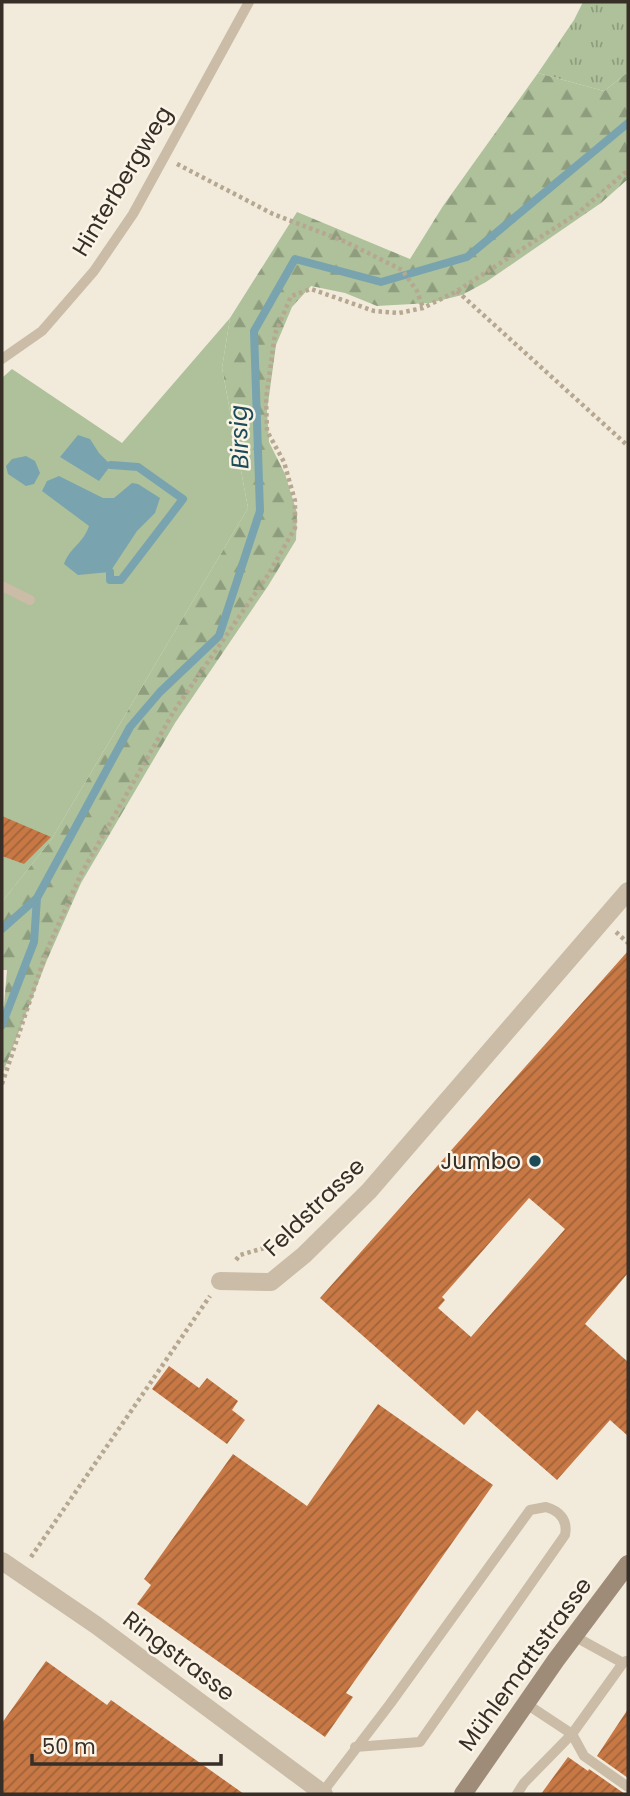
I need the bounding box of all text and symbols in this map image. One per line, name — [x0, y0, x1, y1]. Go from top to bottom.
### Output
street label: Hinterbergweg — [64, 100, 180, 262]
water label: Birsig — [221, 404, 257, 470]
place label: Jumbo — [440, 1145, 521, 1177]
street label: Feldstrasse — [256, 1150, 372, 1264]
marker: Jumbo — [527, 1153, 543, 1169]
street label: Mühlemattstrasse — [451, 1570, 599, 1758]
street label: Ringstrasse — [116, 1603, 242, 1709]
scale bar — [32, 1722, 220, 1766]
text: 50 m — [42, 1732, 96, 1761]

